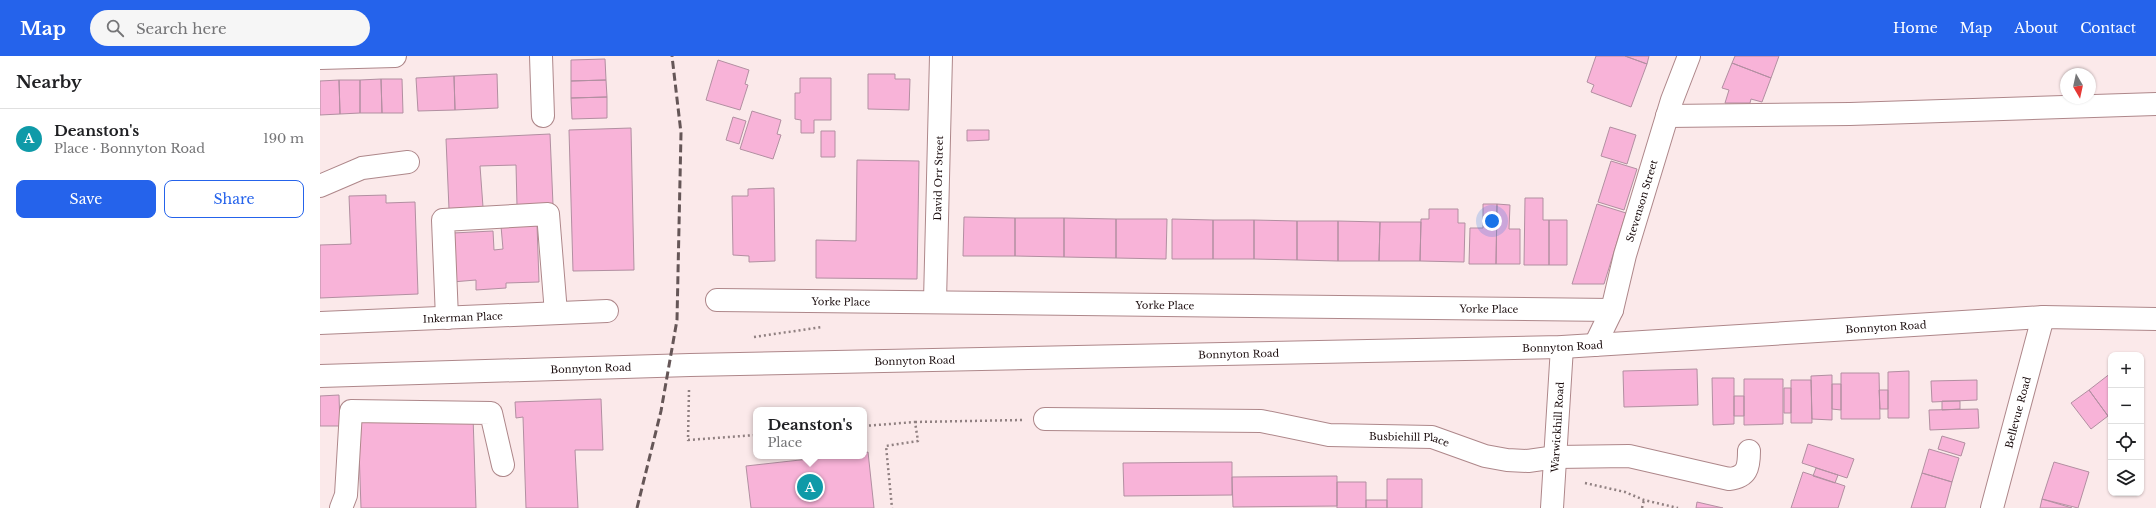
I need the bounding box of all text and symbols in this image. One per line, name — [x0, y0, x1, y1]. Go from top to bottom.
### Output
search box — [90, 10, 370, 46]
text: Map — [20, 17, 66, 40]
icon: search — [104, 17, 126, 39]
text: Search here — [136, 19, 227, 38]
text: Home — [1893, 19, 1938, 37]
text: Map — [1960, 19, 1992, 37]
text: About — [2014, 19, 2058, 37]
text: Contact — [2080, 19, 2136, 37]
north arrow — [2060, 68, 2096, 104]
text: Nearby — [16, 72, 82, 93]
text: Deanston's — [54, 121, 139, 140]
text: A — [24, 130, 34, 147]
text: 190 m — [263, 130, 304, 147]
street label: David Orr Street — [930, 135, 946, 221]
text: Place · Bonnyton Road — [54, 140, 205, 157]
street label: Stevenson Street — [1623, 158, 1660, 244]
button: Save — [16, 180, 156, 218]
button: Share — [164, 180, 304, 218]
your location — [1482, 211, 1502, 231]
street label: Yorke Place — [810, 295, 871, 308]
street label: Yorke Place — [1134, 298, 1195, 312]
street label: Yorke Place — [1458, 302, 1519, 315]
street label: Inkerman Place — [423, 309, 503, 325]
street label: Bonnyton Road — [1845, 318, 1927, 336]
street label: Bonnyton Road — [1522, 338, 1604, 354]
street label: Bonnyton Road — [1198, 346, 1280, 361]
map controls — [2108, 352, 2144, 496]
button: + — [2108, 352, 2144, 388]
street label: Bonnyton Road — [874, 353, 956, 368]
street label: Bonnyton Road — [550, 360, 632, 376]
street label: Bellevue Road — [2002, 375, 2033, 450]
street label: Warwickhill Road — [1548, 381, 1566, 474]
button: − — [2108, 388, 2144, 424]
popup — [753, 407, 867, 459]
text: Deanston's — [767, 415, 853, 434]
button: locate — [2108, 424, 2144, 460]
street label: Busbiehill Place — [1369, 429, 1451, 449]
text: Place — [767, 434, 802, 451]
button: layers — [2108, 460, 2144, 496]
pin: A — [797, 472, 823, 502]

